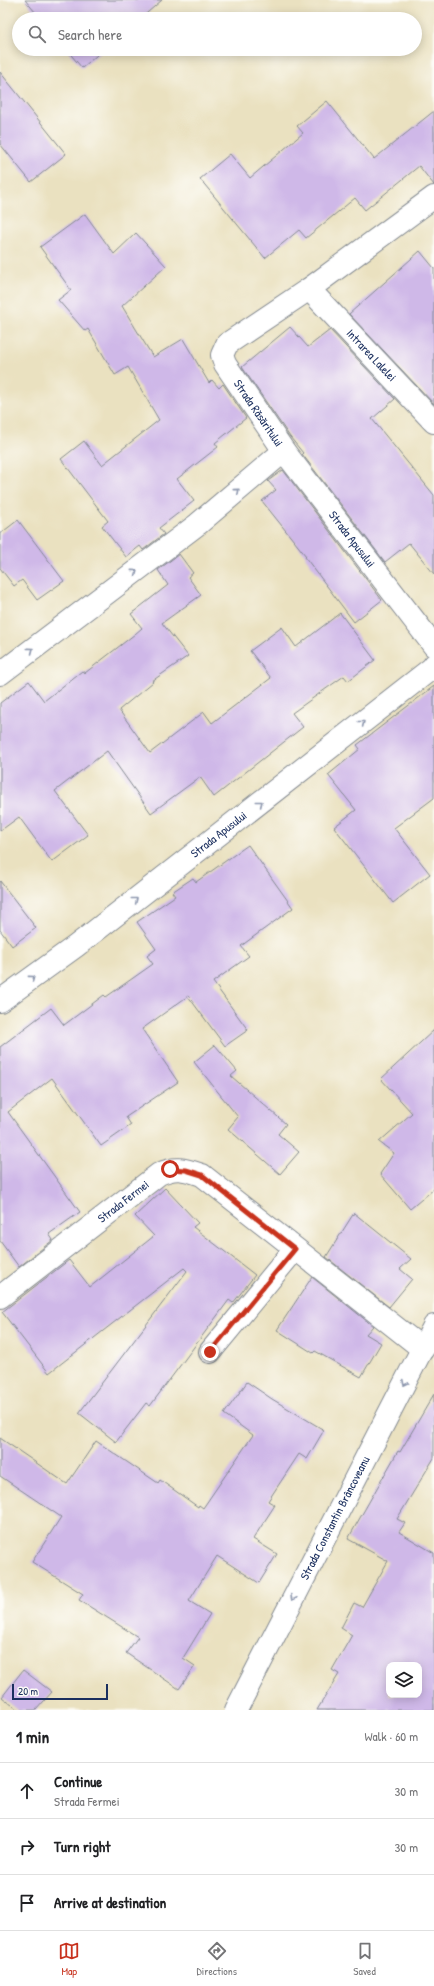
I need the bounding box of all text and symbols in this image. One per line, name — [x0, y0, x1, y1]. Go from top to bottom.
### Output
search box — [12, 12, 422, 56]
icon: search — [26, 23, 48, 45]
text: Search here — [58, 24, 122, 45]
street label: Intrarea Lalelei — [343, 325, 401, 385]
street label: Strada Răsăritului — [230, 376, 288, 450]
one-way arrow — [232, 489, 239, 496]
street label: Strada Apusului — [325, 507, 380, 571]
one-way arrow — [130, 570, 137, 577]
one-way arrow — [27, 648, 34, 655]
one-way arrow — [358, 720, 365, 727]
one-way arrow — [255, 800, 262, 807]
street label: Strada Apusului — [187, 807, 250, 861]
one-way arrow — [131, 898, 138, 905]
one-way arrow — [27, 976, 34, 983]
route start — [161, 1160, 179, 1178]
street label: Strada Fermei — [94, 1176, 152, 1226]
route end — [201, 1343, 219, 1361]
one-way arrow — [402, 1379, 410, 1386]
street label: Strada Constantin Brâncoveanu — [296, 1453, 374, 1583]
one-way arrow — [291, 1594, 298, 1601]
map controls — [386, 1662, 422, 1698]
button: layers — [386, 1662, 422, 1698]
scale bar — [12, 1682, 108, 1701]
text: 20 m — [18, 1684, 38, 1698]
text: 1 min — [16, 1725, 49, 1748]
text: Walk · 60 m — [365, 1727, 418, 1745]
text: Continue — [54, 1771, 102, 1792]
icon: ahead — [16, 1780, 38, 1802]
text: 30 m — [395, 1782, 418, 1800]
text: Strada Fermei — [54, 1792, 120, 1810]
icon: right — [16, 1836, 38, 1858]
text: Turn right — [54, 1836, 110, 1857]
text: 30 m — [395, 1838, 418, 1856]
icon: arrive — [16, 1892, 38, 1914]
text: Arrive at destination — [54, 1892, 166, 1913]
tab: Map — [58, 1940, 80, 1978]
tab: Directions — [197, 1940, 237, 1978]
tab: Saved — [353, 1940, 376, 1978]

